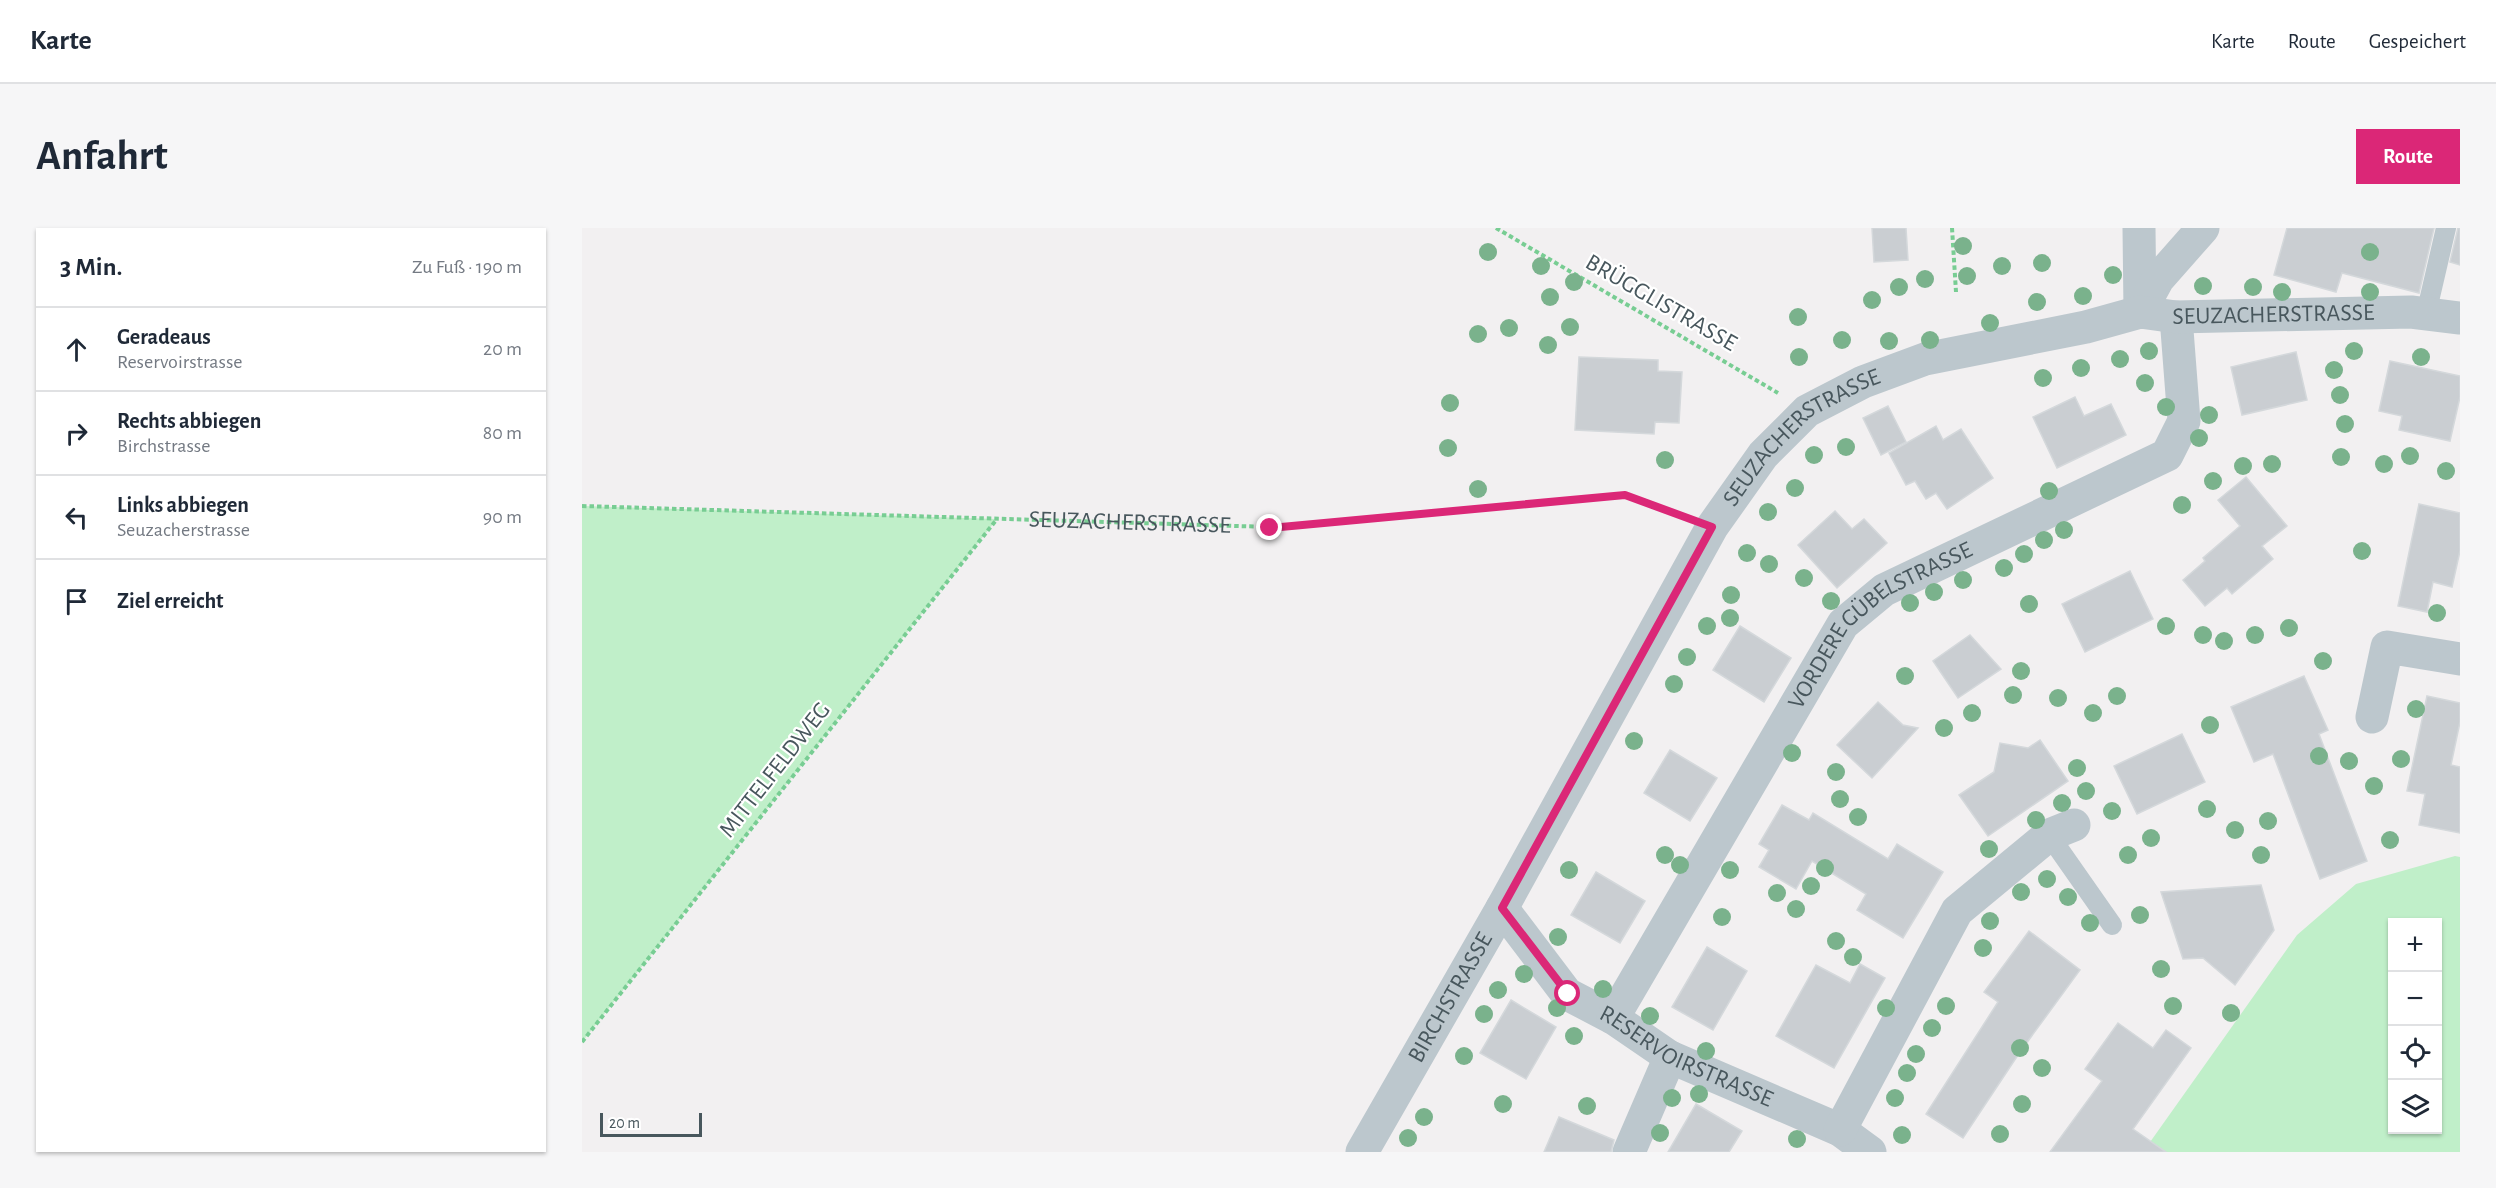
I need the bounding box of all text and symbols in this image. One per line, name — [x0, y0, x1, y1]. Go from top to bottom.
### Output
text: Karte — [30, 27, 92, 55]
text: Karte — [2211, 31, 2255, 52]
text: Route — [2288, 31, 2336, 52]
text: Gespeichert — [2369, 31, 2466, 52]
button: Route — [2356, 129, 2460, 184]
text: Anfahrt — [36, 135, 168, 177]
street label: BRÜGGLISTRASSE — [1581, 249, 1742, 356]
text: 3 Min. — [60, 254, 122, 280]
text: Zu Fuß · 190 m — [412, 257, 522, 277]
street label: SEUZACHERSTRASSE — [2172, 301, 2375, 329]
text: Geradeaus — [117, 326, 211, 348]
icon: ahead — [60, 333, 93, 366]
text: 20 m — [483, 339, 522, 359]
text: Reservoirstrasse — [117, 352, 243, 372]
street label: SEUZACHERSTRASSE — [1719, 365, 1884, 511]
text: Rechts abbiegen — [117, 410, 261, 432]
icon: right — [60, 417, 93, 450]
text: 80 m — [483, 423, 522, 443]
text: Birchstrasse — [117, 436, 210, 456]
text: Links abbiegen — [117, 494, 249, 516]
icon: left — [60, 501, 93, 534]
text: 90 m — [483, 507, 522, 527]
street label: SEUZACHERSTRASSE — [1028, 508, 1232, 538]
route end — [1256, 514, 1282, 540]
text: Seuzacherstrasse — [117, 520, 250, 540]
street label: VORDERE GÜBELSTRASSE — [1784, 537, 1977, 713]
icon: arrive — [60, 585, 93, 618]
text: Ziel erreicht — [117, 590, 224, 612]
street label: MITTELFELDWEG — [715, 698, 835, 842]
map controls — [2388, 918, 2442, 1134]
button: + — [2388, 918, 2442, 972]
street label: BIRCHSTRASSE — [1404, 928, 1497, 1067]
button: − — [2388, 972, 2442, 1026]
route start — [1554, 980, 1580, 1006]
street label: RESERVOIRSTRASSE — [1596, 1001, 1777, 1112]
button: locate — [2388, 1026, 2442, 1080]
button: layers — [2388, 1080, 2442, 1134]
scale bar — [600, 1110, 702, 1138]
text: 20 m — [609, 1115, 640, 1131]

